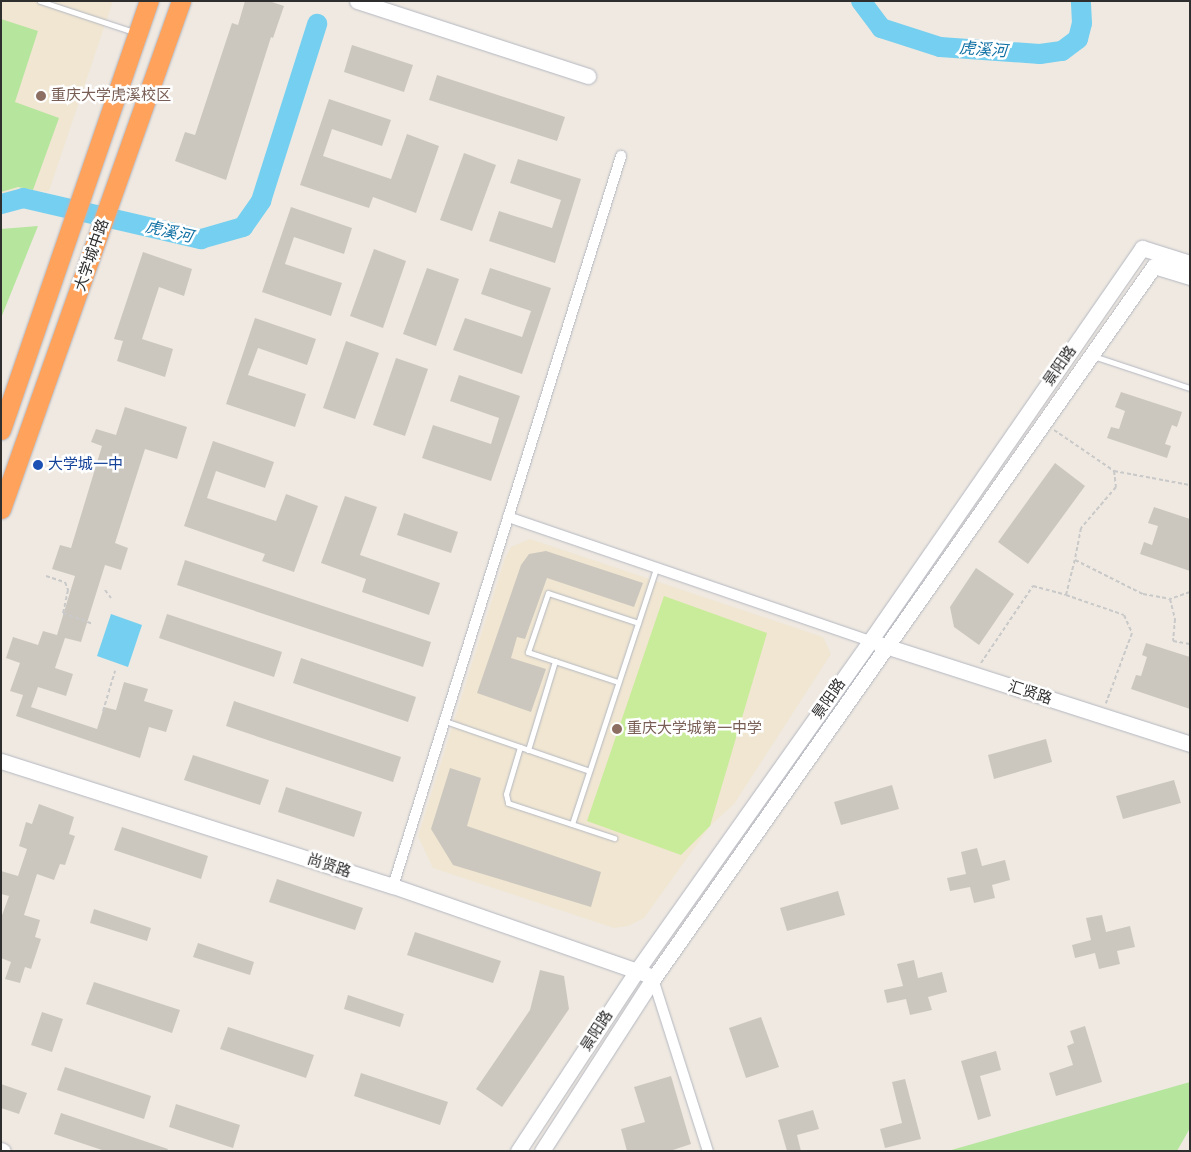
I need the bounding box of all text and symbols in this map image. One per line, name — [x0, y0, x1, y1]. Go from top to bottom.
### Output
water label: 虎溪河 — [958, 39, 1008, 61]
place label: 重庆大学虎溪校区 — [51, 87, 171, 105]
marker: 重庆大学虎溪校区 — [35, 90, 47, 102]
street label: 大学城中路 — [71, 217, 113, 293]
water label: 虎溪河 — [143, 217, 195, 247]
street label: 景阳路 — [1040, 342, 1080, 390]
place label: 大学城一中 — [48, 456, 123, 474]
marker: 大学城一中 — [32, 459, 44, 471]
street label: 景阳路 — [809, 675, 849, 723]
street label: 汇贤路 — [1006, 677, 1054, 709]
place label: 重庆大学城第一中学 — [627, 720, 762, 738]
marker: 重庆大学城第一中学 — [611, 723, 623, 735]
street label: 尚贤路 — [305, 850, 353, 882]
street label: 景阳路 — [577, 1007, 617, 1055]

